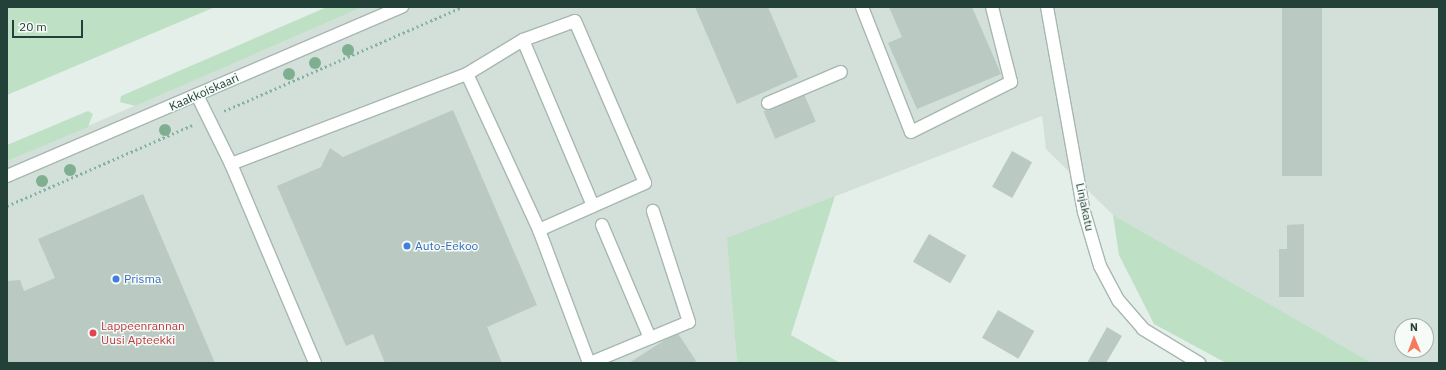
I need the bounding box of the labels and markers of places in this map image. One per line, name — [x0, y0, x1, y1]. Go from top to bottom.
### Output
place label: Auto-Eekoo — [415, 239, 478, 253]
marker: Auto-Eekoo — [402, 241, 412, 251]
place label: Prisma — [124, 272, 161, 286]
marker: Prisma — [111, 274, 121, 284]
place label: Lappeenrannan Uusi Apteekki — [101, 319, 185, 347]
marker: Lappeenrannan Uusi Apteekki — [88, 328, 98, 338]

